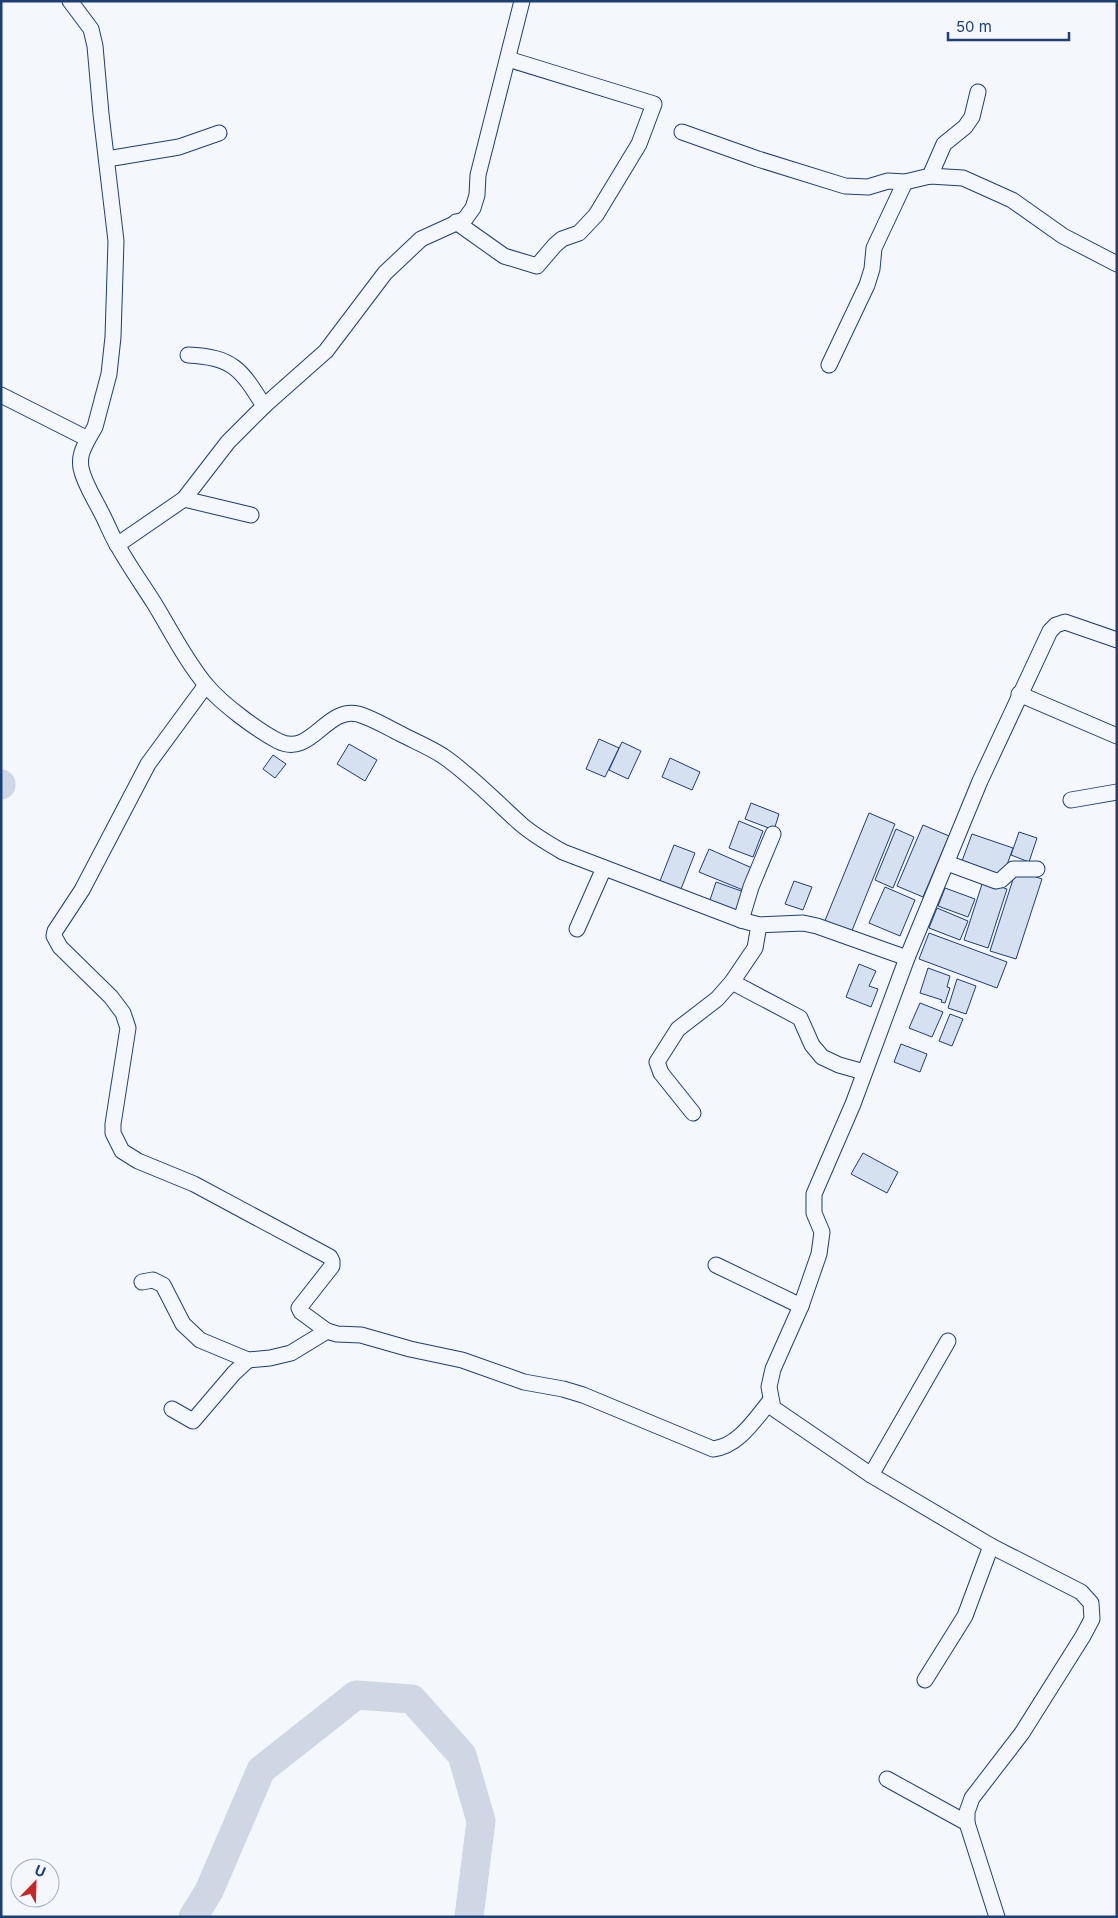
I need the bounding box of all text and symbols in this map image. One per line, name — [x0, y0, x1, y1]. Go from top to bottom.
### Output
scale bar — [948, 10, 1069, 42]
text: 50 m — [956, 17, 992, 36]
north arrow — [10, 1858, 60, 1908]
text: U — [32, 1861, 48, 1880]

